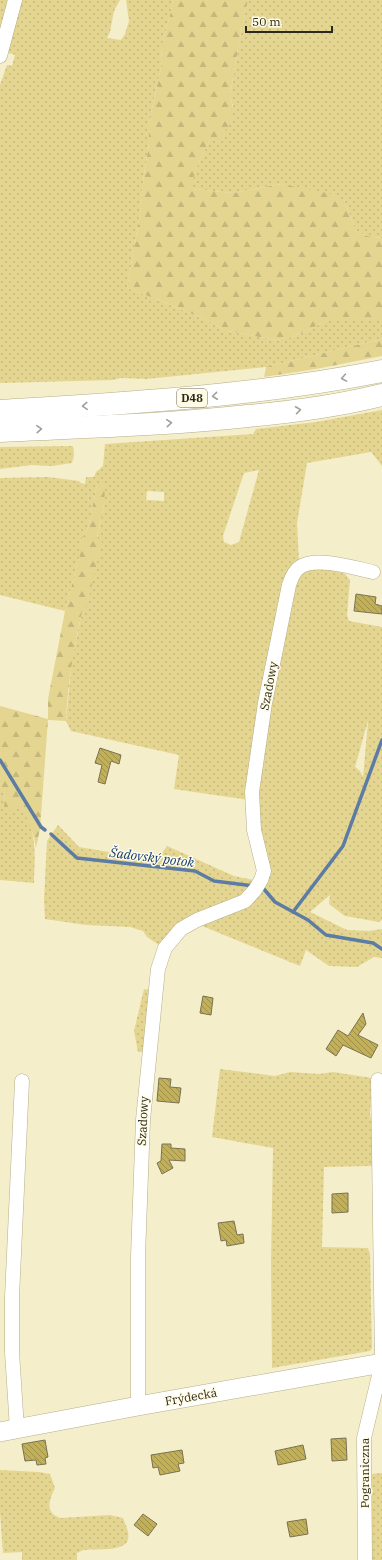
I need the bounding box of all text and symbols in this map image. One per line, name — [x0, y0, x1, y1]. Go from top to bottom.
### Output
scale bar — [246, 8, 332, 34]
text: 50 m — [252, 14, 281, 29]
one-way arrow — [341, 373, 347, 382]
road number: D48 — [177, 389, 207, 407]
one-way arrow — [212, 392, 218, 401]
one-way arrow — [82, 402, 88, 410]
one-way arrow — [295, 406, 301, 415]
one-way arrow — [166, 419, 172, 428]
one-way arrow — [36, 425, 42, 434]
street label: Szadowy — [256, 660, 281, 712]
water label: Šadovský potok — [108, 844, 195, 871]
street label: Szadowy — [134, 1095, 151, 1146]
street label: Frýdecká — [164, 1384, 219, 1408]
street label: Pograniczna — [357, 1437, 372, 1508]

